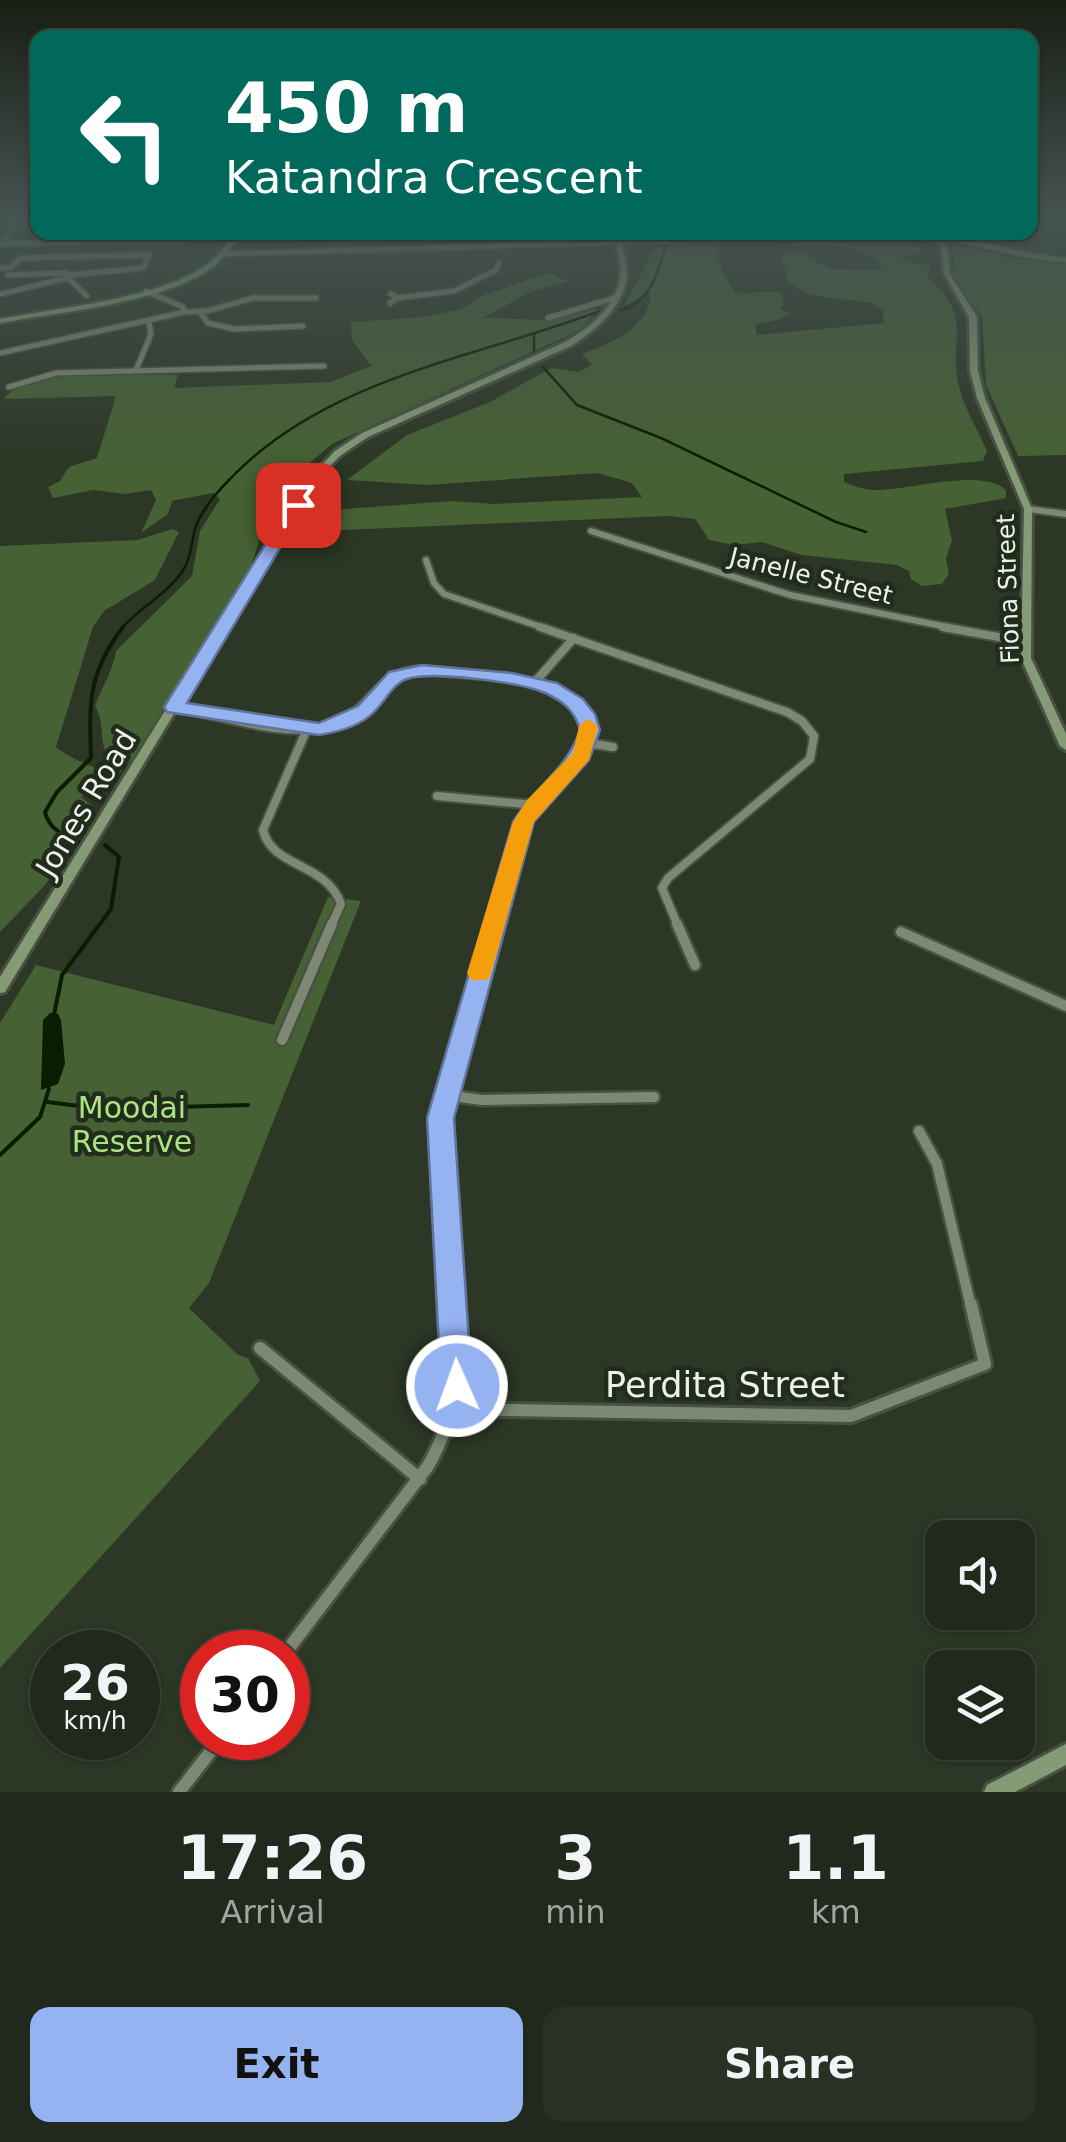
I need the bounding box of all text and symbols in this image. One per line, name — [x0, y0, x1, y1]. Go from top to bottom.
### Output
text: 450 m — [225, 67, 468, 149]
icon: left — [60, 70, 190, 200]
text: Katandra Crescent — [225, 151, 643, 204]
pin — [256, 463, 341, 548]
icon: arrive — [271, 478, 326, 533]
street label: Fiona Street — [991, 513, 1025, 664]
street label: Janelle Street — [724, 541, 896, 610]
street label: Jones Road — [27, 723, 144, 884]
park label: Moodai Reserve — [72, 1090, 192, 1159]
position arrow — [405, 1334, 509, 1438]
street label: Perdita Street — [605, 1365, 845, 1405]
map controls — [925, 1520, 1035, 1760]
button: sound — [925, 1520, 1035, 1630]
speed limit sign: 30 — [180, 1630, 310, 1760]
button: layers — [925, 1650, 1035, 1760]
text: 26 — [60, 1654, 130, 1712]
text: km/h — [63, 1706, 127, 1735]
text: 17:26 — [177, 1823, 368, 1893]
text: 3 — [554, 1823, 596, 1893]
text: 1.1 — [783, 1823, 889, 1893]
text: Arrival — [221, 1893, 325, 1931]
text: min — [545, 1893, 606, 1931]
text: km — [811, 1893, 861, 1931]
button: Exit — [30, 2007, 523, 2122]
button: Share — [543, 2007, 1036, 2122]

